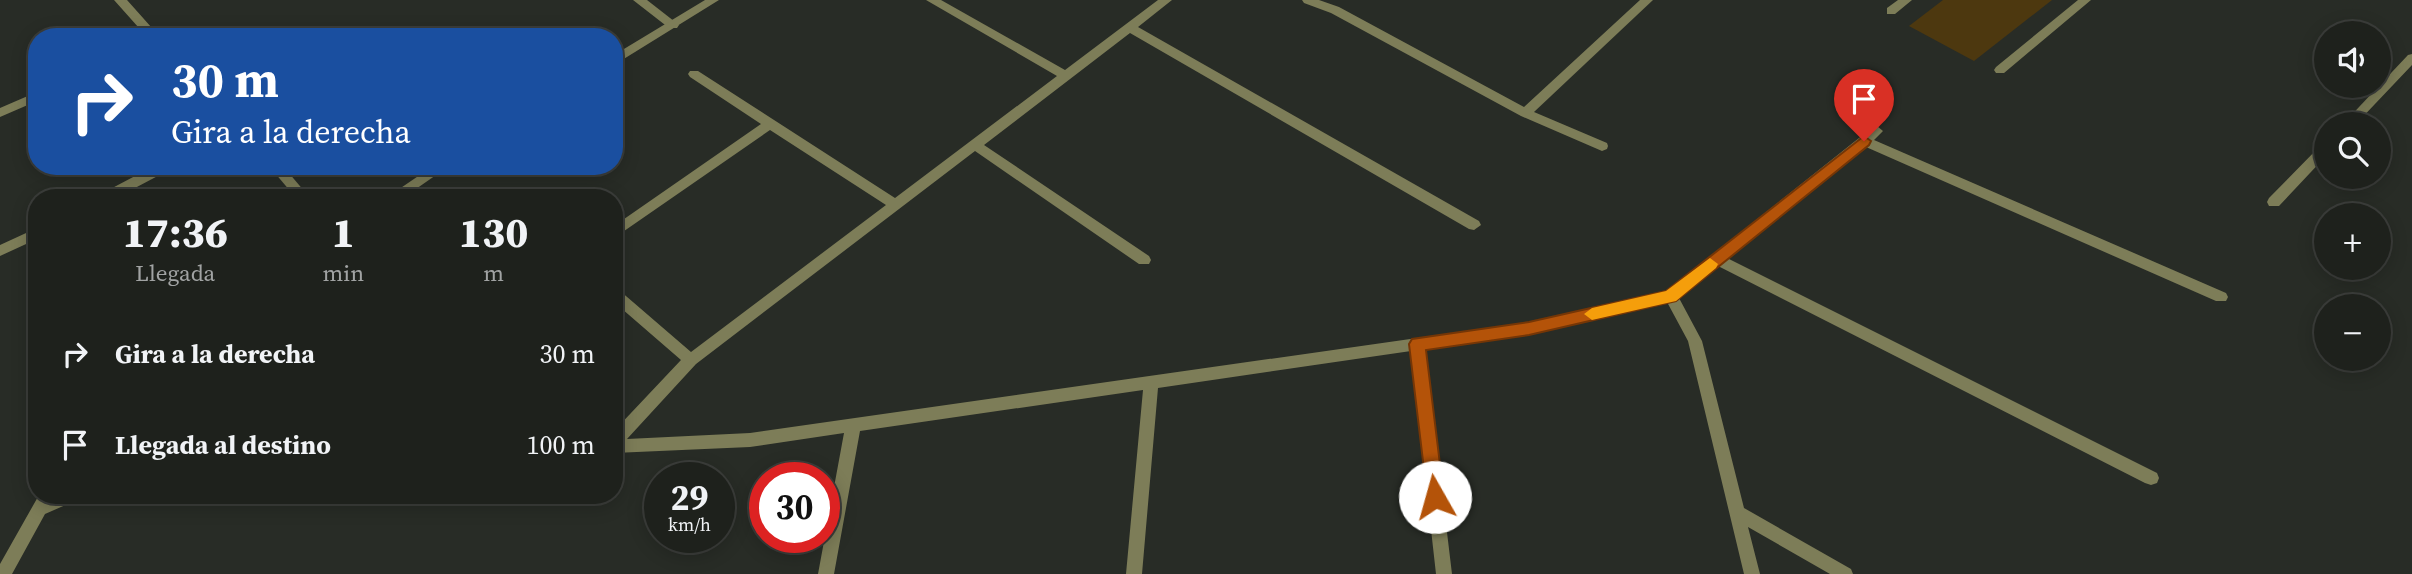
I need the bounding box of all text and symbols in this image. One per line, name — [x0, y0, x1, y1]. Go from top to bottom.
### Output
map controls — [2314, 21, 2391, 371]
button: sound — [2314, 21, 2391, 98]
text: 30 m — [171, 46, 279, 113]
icon: right — [56, 56, 147, 147]
pin — [1834, 69, 1894, 141]
icon: arrive — [1845, 80, 1883, 118]
text: Gira a la derecha — [171, 110, 411, 154]
button: search — [2314, 112, 2391, 189]
text: 17:36 — [123, 203, 228, 261]
text: 1 — [332, 203, 355, 261]
text: 130 — [459, 203, 528, 261]
button: + — [2314, 203, 2391, 280]
text: Llegada — [135, 257, 215, 289]
text: min — [323, 257, 364, 289]
text: m — [483, 257, 504, 289]
button: − — [2314, 294, 2391, 371]
icon: right — [56, 335, 94, 373]
text: Gira a la derecha — [115, 336, 315, 372]
text: 30 m — [540, 336, 595, 372]
icon: arrive — [56, 426, 94, 464]
text: Llegada al destino — [115, 427, 331, 463]
text: 100 m — [527, 427, 595, 463]
position arrow — [1398, 460, 1472, 534]
speed limit sign: 30 — [749, 462, 840, 553]
text: 29 — [671, 474, 708, 522]
text: km/h — [668, 512, 711, 537]

